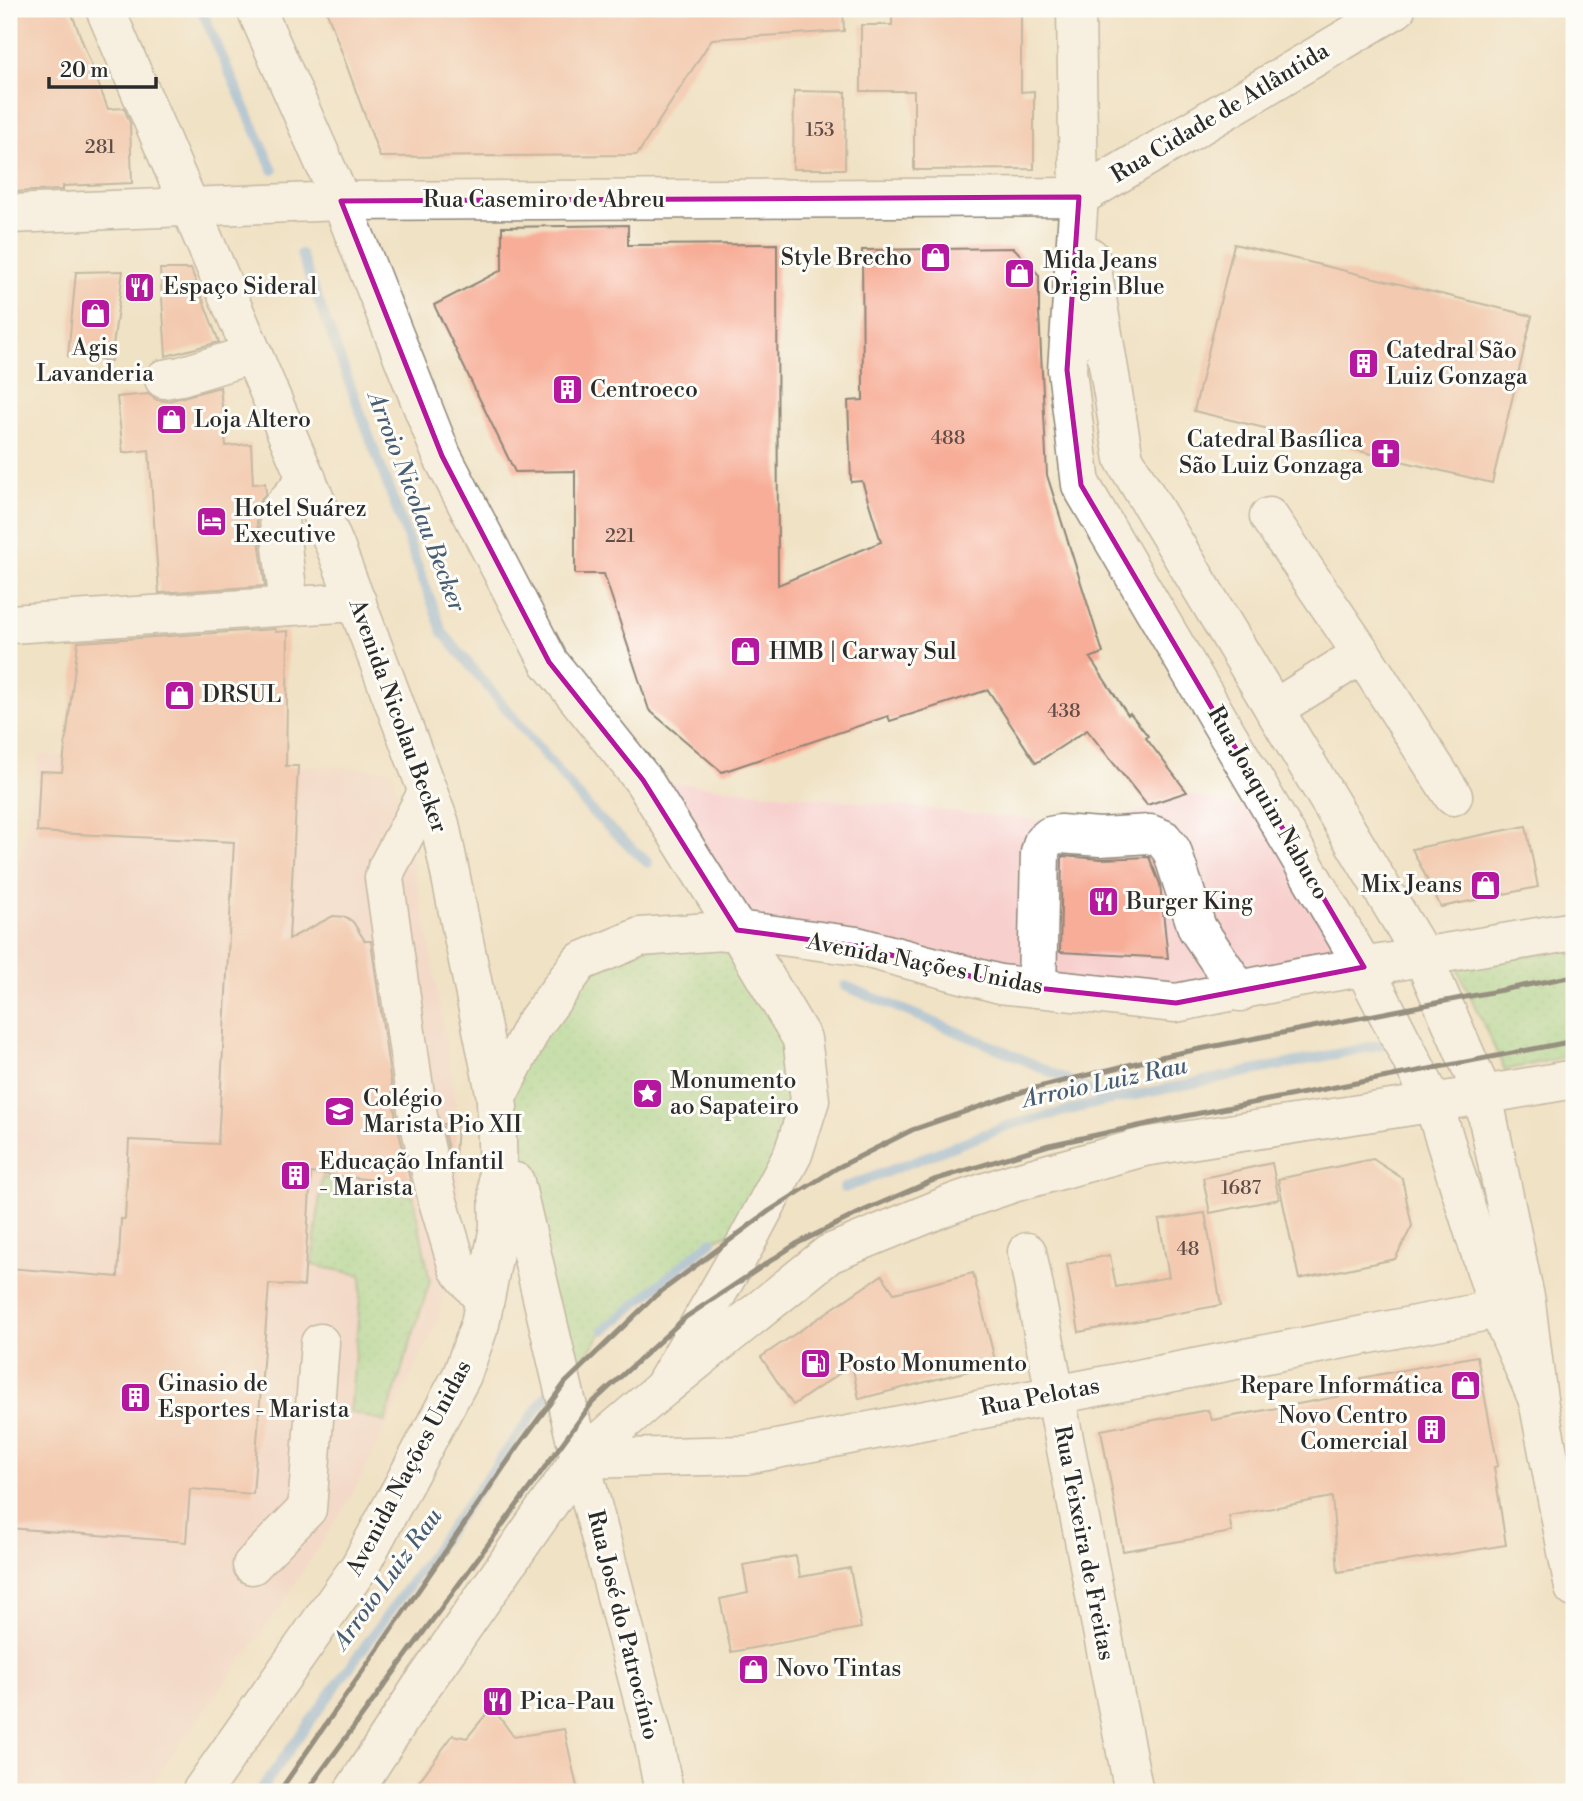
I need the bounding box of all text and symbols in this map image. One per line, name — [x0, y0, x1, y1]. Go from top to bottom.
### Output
street label: Rua Cidade de Atlântida — [1106, 37, 1334, 189]
scale bar — [49, 46, 156, 90]
text: 20 m — [60, 58, 109, 84]
house number: 153 — [805, 118, 835, 142]
house number: 281 — [85, 135, 115, 159]
street label: Rua Casemiro de Abreu — [423, 186, 665, 214]
shop icon: Style Brecho — [918, 241, 952, 275]
place label: Style Brecho — [781, 244, 912, 272]
place label: Mida Jeans Origin Blue — [1043, 247, 1165, 301]
shop icon: Mida Jeans Origin Blue — [1003, 257, 1037, 291]
restaurant icon: Espaço Sideral — [123, 270, 157, 304]
place label: Espaço Sideral — [163, 273, 317, 301]
shop icon: Agis Lavanderia — [78, 297, 112, 331]
place label: Agis Lavanderia — [36, 334, 154, 388]
place label: Catedral São Luiz Gonzaga — [1386, 337, 1528, 391]
building icon: Catedral São Luiz Gonzaga — [1346, 347, 1380, 381]
building icon: Centroeco — [550, 373, 584, 407]
place label: Centroeco — [590, 376, 698, 404]
water label: Arroio Nicolau Becker — [359, 385, 472, 617]
shop icon: Loja Altero — [154, 403, 188, 437]
place label: Loja Altero — [194, 406, 311, 434]
house number: 488 — [931, 426, 965, 450]
place label: Catedral Basílica São Luiz Gonzaga — [1179, 426, 1363, 480]
church icon: Catedral Basílica São Luiz Gonzaga — [1369, 436, 1403, 470]
place label: Hotel Suárez Executive — [234, 495, 367, 549]
hotel icon: Hotel Suárez Executive — [194, 505, 228, 539]
house number: 221 — [605, 524, 635, 548]
street label: Avenida Nicolau Becker — [342, 594, 453, 837]
shop icon: HMB | Carway Sul — [729, 635, 763, 669]
place label: HMB | Carway Sul — [769, 638, 957, 666]
shop icon: DRSUL — [162, 678, 196, 712]
place label: DRSUL — [202, 681, 281, 709]
house number: 438 — [1047, 699, 1081, 723]
street label: Rua Joaquim Nabuco — [1201, 701, 1335, 905]
shop icon: Mix Jeans — [1468, 868, 1502, 902]
place label: Mix Jeans — [1361, 871, 1462, 899]
restaurant icon: Burger King — [1086, 885, 1120, 919]
place label: Burger King — [1125, 888, 1253, 916]
street label: Avenida Nações Unidas — [804, 927, 1045, 1001]
water label: Arroio Luiz Rau — [1017, 1051, 1190, 1116]
place label: Monumento ao Sapateiro — [670, 1067, 799, 1121]
place icon: Monumento ao Sapateiro — [630, 1077, 664, 1111]
place label: Colégio Marista Pio XII — [363, 1085, 522, 1139]
school or university icon: Colégio Marista Pio XII — [323, 1095, 357, 1129]
place label: Educação Infantil - Marista — [319, 1148, 504, 1202]
building icon: Educação Infantil - Marista — [279, 1158, 313, 1192]
house number: 1687 — [1221, 1176, 1261, 1200]
house number: 48 — [1177, 1237, 1199, 1261]
fuel station icon: Posto Monumento — [798, 1347, 832, 1381]
place label: Posto Monumento — [838, 1350, 1027, 1378]
street label: Avenida Nações Unidas — [340, 1356, 478, 1581]
shop icon: Repare Informática — [1449, 1369, 1483, 1403]
place label: Ginasio de Esportes - Marista — [158, 1370, 350, 1424]
street label: Rua Pelotas — [978, 1372, 1102, 1422]
place label: Repare Informática — [1240, 1372, 1443, 1400]
building icon: Ginasio de Esportes - Marista — [118, 1380, 152, 1414]
place label: Novo Centro Comercial — [1278, 1402, 1408, 1456]
building icon: Novo Centro Comercial — [1414, 1412, 1448, 1446]
street label: Rua Teixeira de Freitas — [1048, 1423, 1120, 1663]
water label: Arroio Luiz Rau — [325, 1502, 449, 1658]
street label: Rua José do Patrocínio — [581, 1507, 665, 1743]
shop icon: Novo Tintas — [736, 1652, 770, 1686]
place label: Novo Tintas — [776, 1655, 901, 1683]
restaurant icon: Pica-Pau — [480, 1685, 514, 1719]
place label: Pica-Pau — [520, 1688, 615, 1716]

